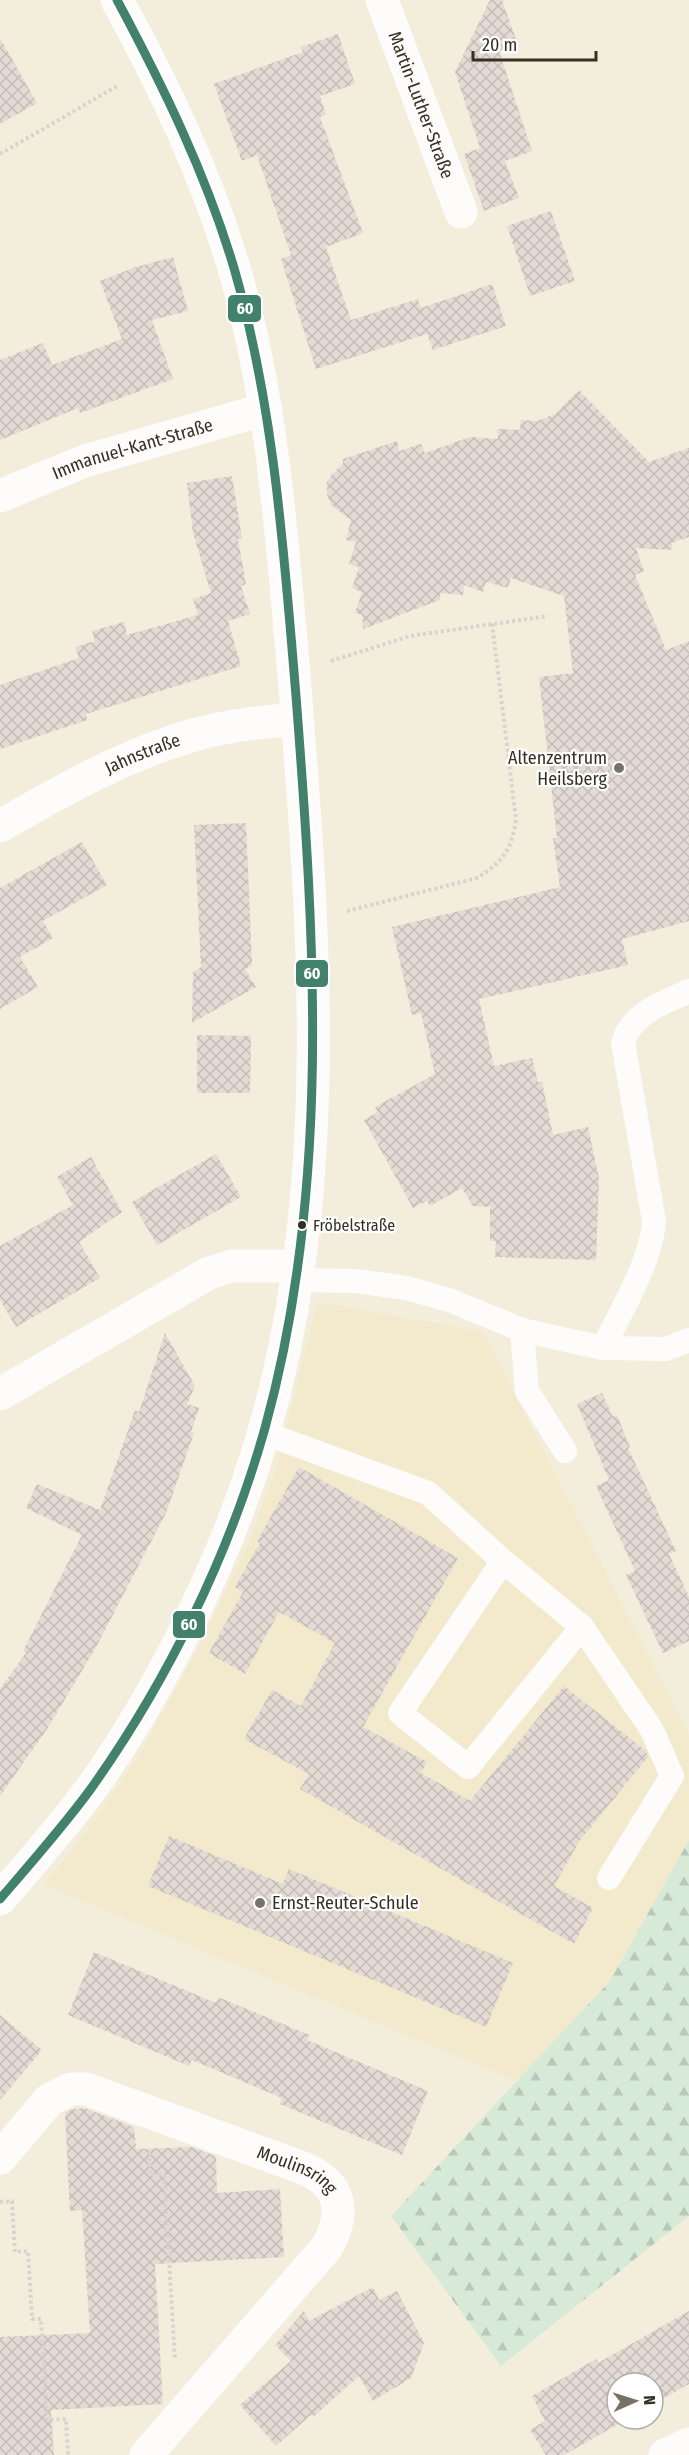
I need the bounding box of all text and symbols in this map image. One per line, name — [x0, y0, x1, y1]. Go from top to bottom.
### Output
scale bar — [473, 24, 596, 62]
street label: Martin-Luther-Straße — [384, 28, 459, 182]
text: 20 m — [482, 34, 517, 56]
line badge: 60 — [227, 294, 262, 323]
text: 60 — [236, 299, 254, 318]
street label: Immanuel-Kant-Straße — [49, 414, 216, 484]
street label: Jahnstraße — [101, 729, 183, 779]
place label: Altenzentrum Heilsberg — [508, 747, 608, 790]
marker: Altenzentrum Heilsberg — [612, 761, 626, 775]
line badge: 60 — [295, 959, 329, 988]
text: 60 — [303, 964, 321, 983]
place label: Fröbelstraße — [313, 1216, 395, 1235]
marker: Fröbelstraße — [296, 1219, 308, 1231]
line badge: 60 — [172, 1610, 206, 1639]
text: 60 — [180, 1615, 198, 1634]
place label: Ernst-Reuter-Schule — [272, 1892, 419, 1914]
marker: Ernst-Reuter-Schule — [253, 1896, 267, 1910]
street label: Moulinsring — [254, 2141, 343, 2198]
north arrow — [605, 2371, 665, 2431]
text: N — [640, 2395, 659, 2406]

